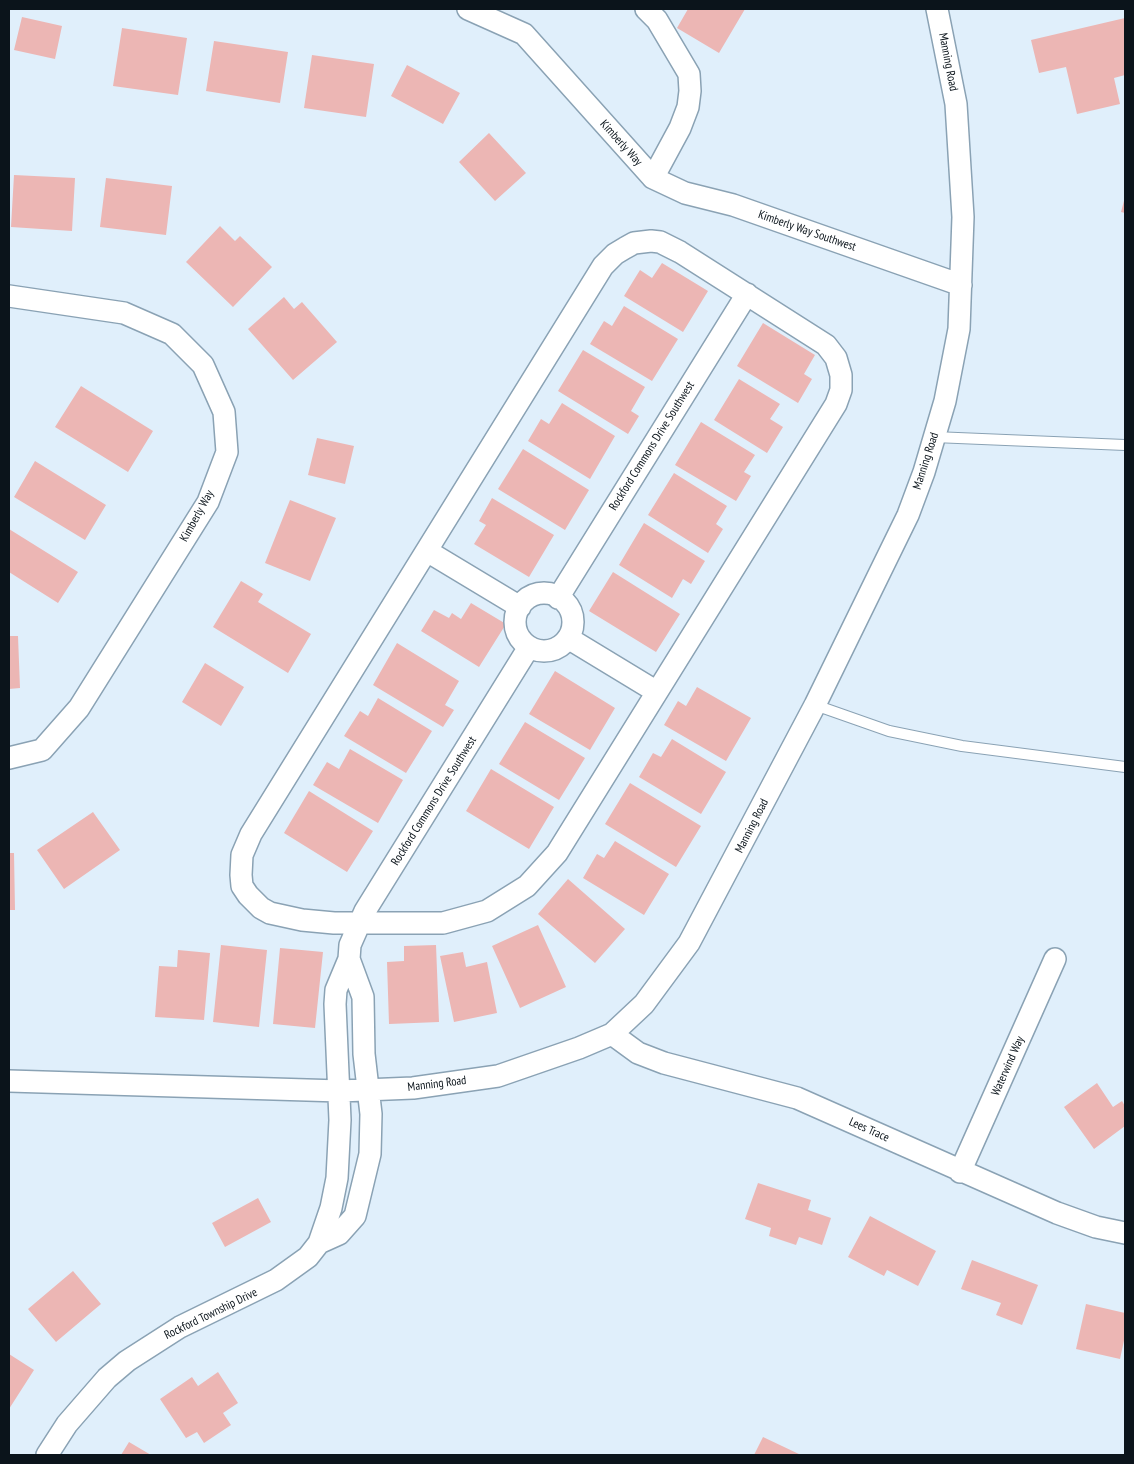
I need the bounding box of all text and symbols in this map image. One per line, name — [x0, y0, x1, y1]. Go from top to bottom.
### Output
street label: Manning Road — [935, 32, 961, 92]
street label: Kimberly Way — [597, 117, 645, 169]
street label: Kimberly Way Southwest — [756, 208, 858, 254]
street label: Rockford Commons Drive Southwest — [606, 379, 698, 513]
street label: Manning Road — [910, 431, 942, 491]
street label: Kimberly Way — [177, 488, 217, 544]
street label: Rockford Commons Drive Southwest — [388, 734, 480, 868]
street label: Manning Road — [732, 796, 772, 856]
street label: Waterwind Way — [988, 1034, 1028, 1098]
street label: Manning Road — [407, 1073, 467, 1095]
street label: Lees Trace — [847, 1115, 891, 1145]
street label: Rockford Township Drive — [162, 1285, 260, 1343]

